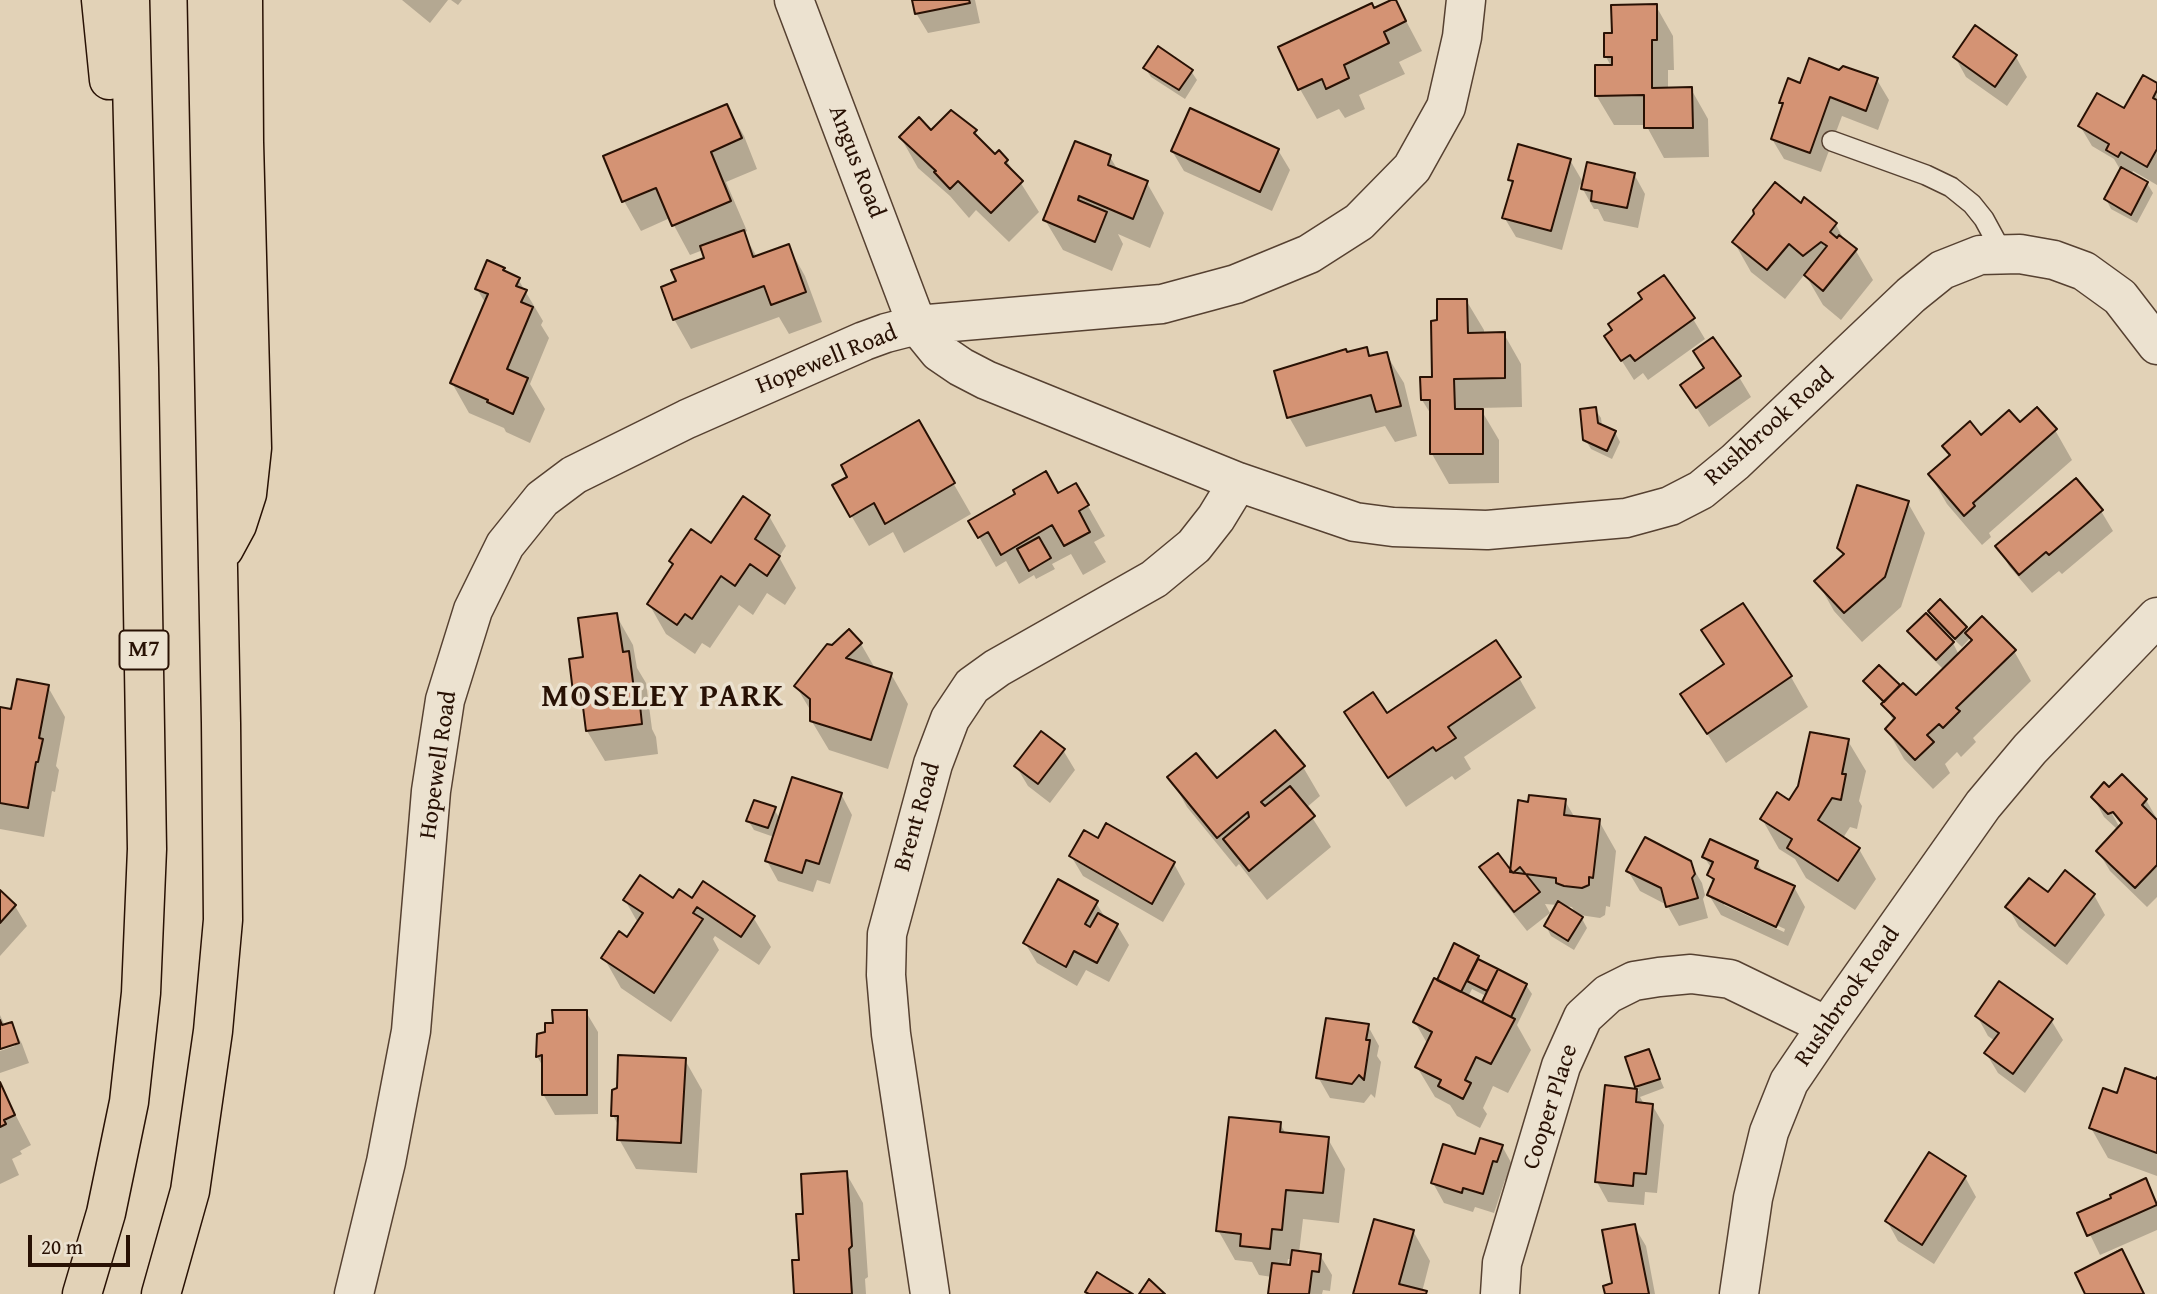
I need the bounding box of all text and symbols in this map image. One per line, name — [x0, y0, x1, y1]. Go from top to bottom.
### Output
street label: Angus Road — [821, 102, 891, 222]
street label: Hopewell Road — [752, 319, 902, 401]
street label: Rushbrook Road — [1699, 361, 1841, 493]
road number: M7 — [120, 630, 168, 670]
district label: MOSELEY PARK — [543, 679, 783, 717]
street label: Hopewell Road — [414, 689, 464, 841]
street label: Brent Road — [889, 759, 947, 875]
street label: Rushbrook Road — [1789, 922, 1907, 1072]
street label: Cooper Place — [1517, 1041, 1585, 1173]
scale bar — [32, 1220, 133, 1264]
text: 20 m — [41, 1231, 83, 1262]

